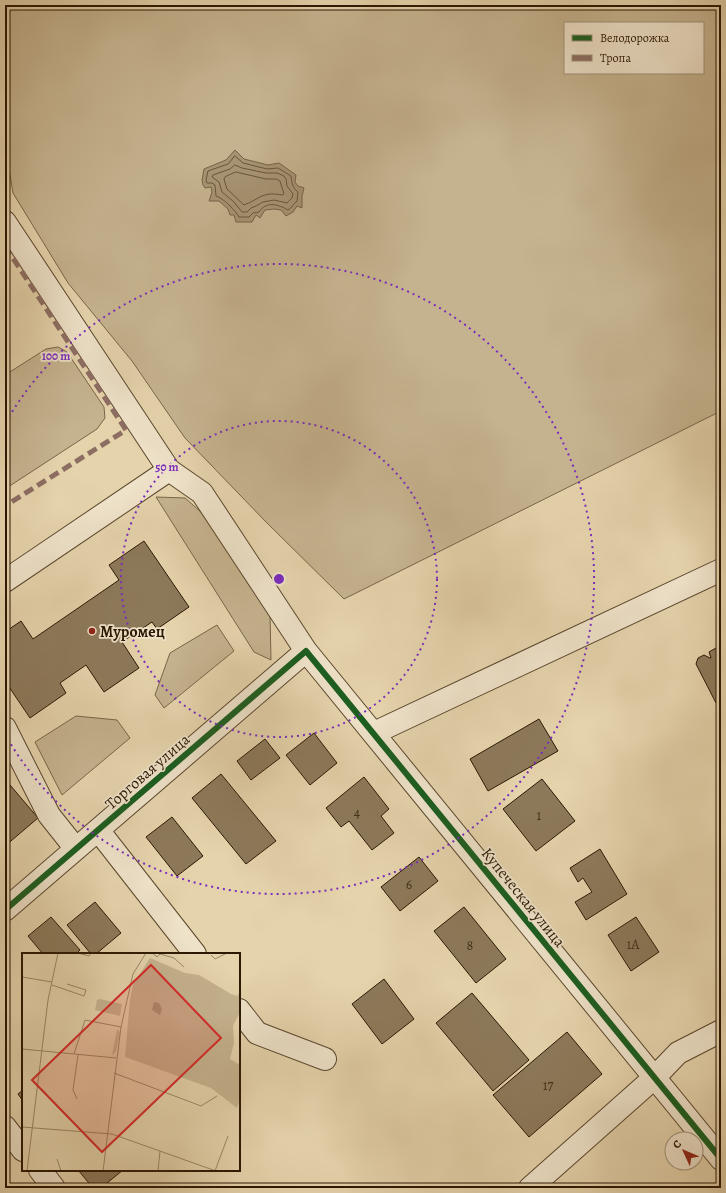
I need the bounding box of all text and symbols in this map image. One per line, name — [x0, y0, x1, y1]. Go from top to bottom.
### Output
legend — [564, 22, 704, 74]
text: Велодорожка — [600, 30, 670, 46]
text: Тропа — [600, 50, 631, 66]
text: 100 m — [42, 348, 70, 364]
text: 50 m — [155, 459, 179, 475]
centre of rings — [272, 572, 286, 586]
place label: Муромец — [100, 621, 165, 643]
marker: Муромец — [87, 626, 97, 636]
street label: Торговая улица — [101, 728, 195, 815]
house number: 4 — [354, 803, 360, 822]
house number: 1 — [537, 806, 542, 825]
street label: Купеческая улица — [476, 843, 571, 953]
house number: 6 — [406, 875, 412, 894]
house number: 1А — [627, 935, 640, 954]
house number: 8 — [467, 936, 474, 955]
inset map — [22, 953, 240, 1171]
house number: 17 — [543, 1076, 553, 1095]
north arrow — [664, 1131, 704, 1171]
text: С — [669, 1137, 685, 1152]

